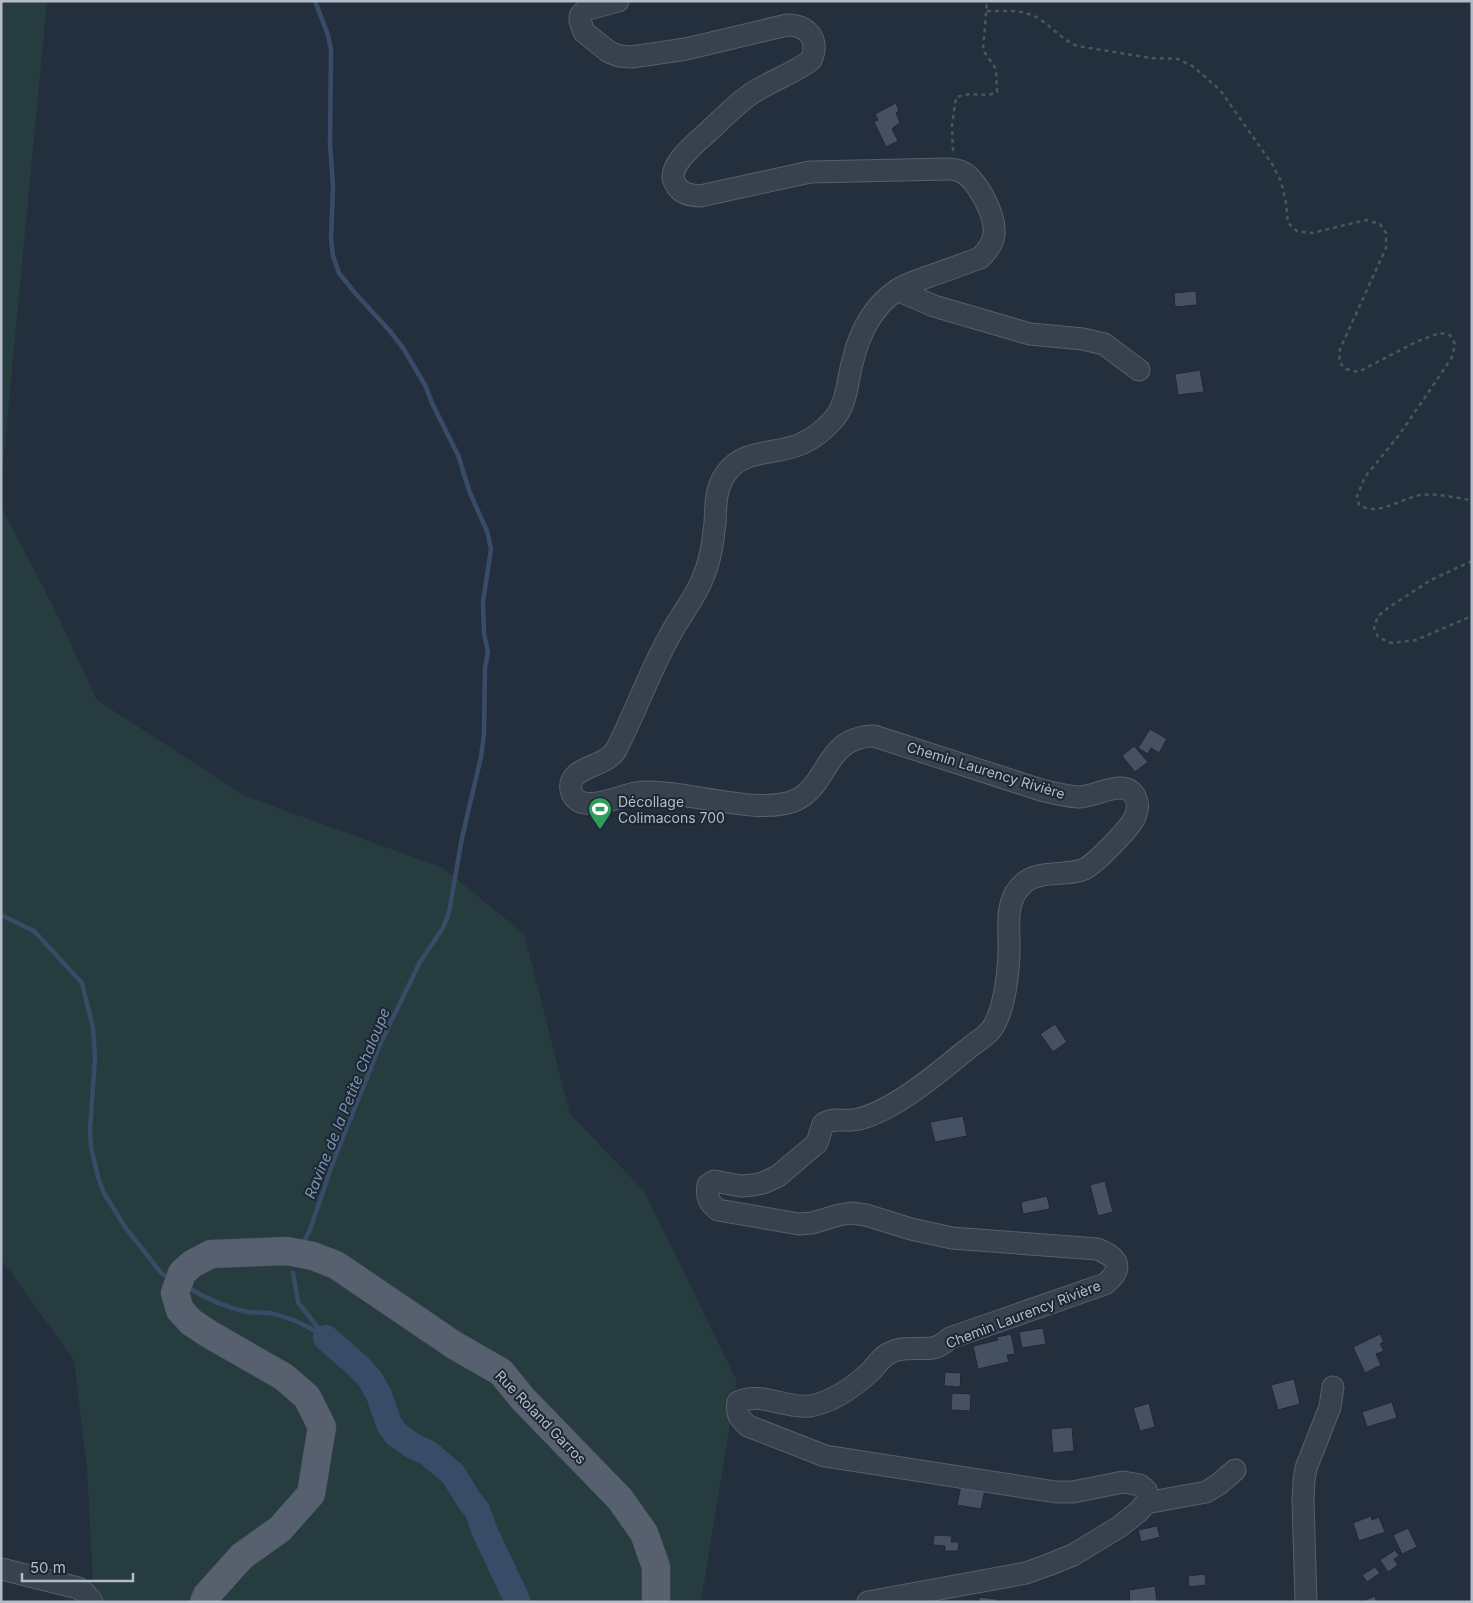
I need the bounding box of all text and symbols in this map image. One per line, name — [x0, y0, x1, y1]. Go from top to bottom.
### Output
street label: Chemin Laurency Rivière — [905, 738, 1067, 802]
place label: Décollage Colimacons 700 — [618, 793, 725, 826]
sports icon: Décollage Colimacons 700 — [587, 796, 613, 830]
water label: Ravine de la Petite Chaloupe — [300, 1005, 394, 1201]
street label: Chemin Laurency Rivière — [943, 1277, 1103, 1351]
street label: Rue Roland Garros — [492, 1367, 590, 1467]
scale bar — [22, 1550, 134, 1582]
text: 50 m — [30, 1558, 66, 1577]

